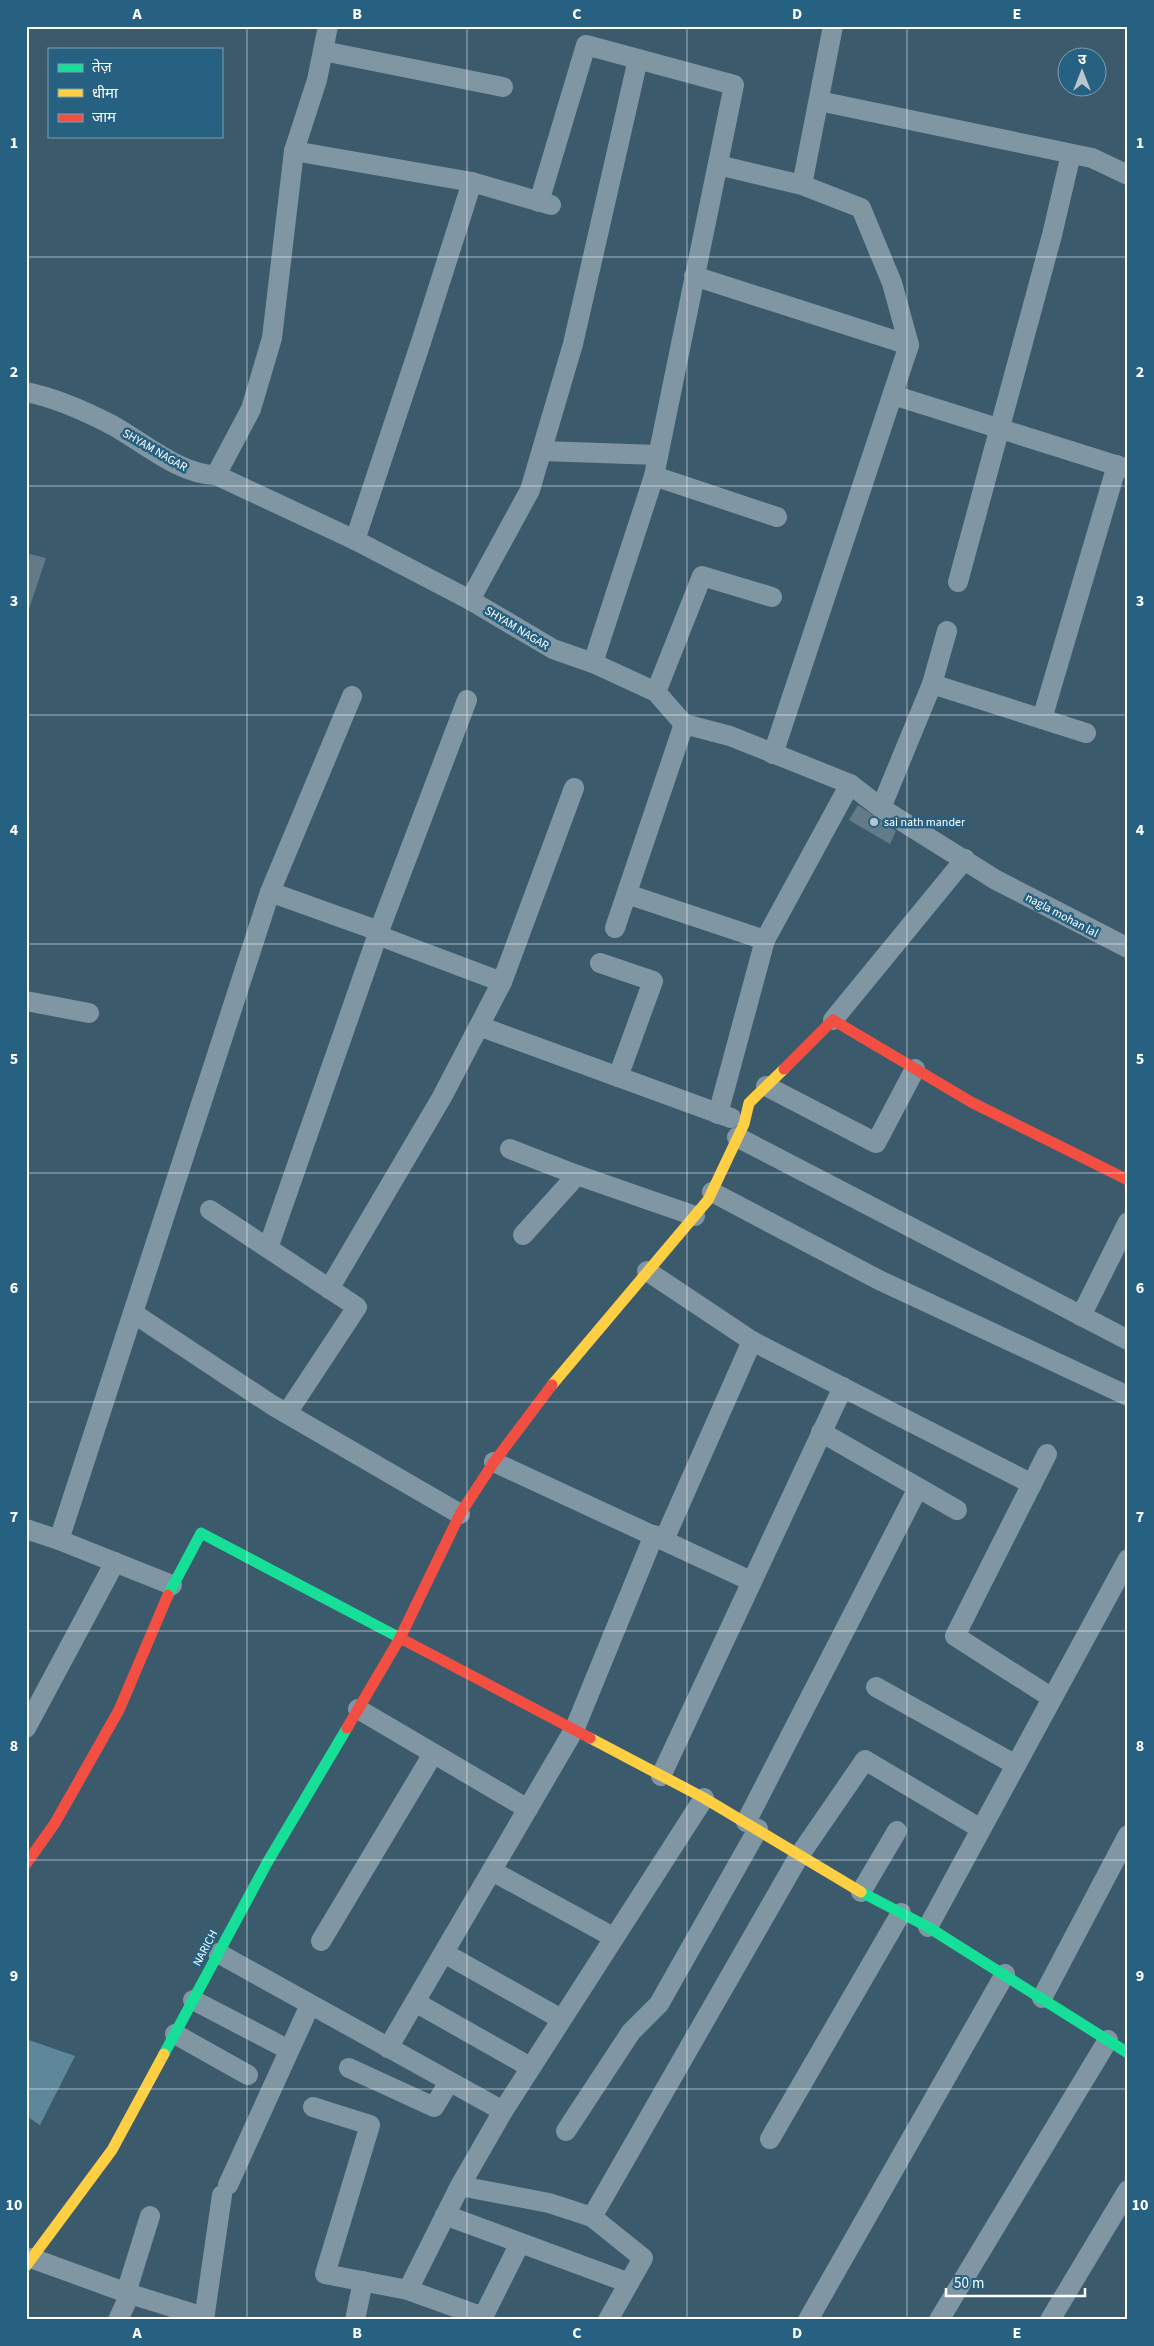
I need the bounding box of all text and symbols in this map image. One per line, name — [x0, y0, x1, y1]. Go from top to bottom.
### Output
text: A — [131, 3, 142, 25]
text: B — [352, 3, 362, 25]
text: C — [572, 3, 582, 25]
text: D — [792, 3, 802, 25]
text: E — [1013, 3, 1021, 25]
legend — [48, 48, 222, 138]
north arrow — [1056, 48, 1106, 98]
text: उ — [1078, 50, 1087, 70]
text: तेज़ — [92, 57, 113, 78]
text: धीमा — [92, 83, 119, 104]
text: जाम — [92, 107, 117, 128]
text: 1 — [10, 132, 18, 154]
text: 1 — [1136, 132, 1144, 154]
text: 2 — [10, 361, 18, 383]
text: 2 — [1136, 361, 1144, 383]
street label: SHYAM NAGAR — [119, 425, 190, 476]
text: 3 — [10, 590, 18, 612]
text: 3 — [1136, 590, 1144, 612]
street label: SHYAM NAGAR — [481, 603, 552, 654]
place label: sai nath mander — [884, 814, 966, 831]
marker: sai nath mander — [868, 816, 880, 828]
text: 4 — [10, 819, 19, 841]
text: 4 — [1136, 819, 1145, 841]
street label: nagla mohan lal — [1022, 889, 1101, 942]
text: 5 — [10, 1048, 18, 1070]
text: 5 — [1136, 1048, 1144, 1070]
text: 6 — [10, 1277, 18, 1299]
text: 6 — [1136, 1277, 1144, 1299]
text: 7 — [10, 1506, 18, 1528]
text: 7 — [1136, 1506, 1144, 1528]
text: 8 — [10, 1735, 18, 1757]
text: 8 — [1136, 1735, 1144, 1757]
street label: NARICH — [189, 1927, 222, 1969]
text: 9 — [10, 1965, 18, 1987]
text: 9 — [1136, 1965, 1144, 1987]
text: 10 — [6, 2194, 22, 2216]
text: 10 — [1132, 2194, 1148, 2216]
scale bar — [946, 2266, 1085, 2298]
text: 50 m — [954, 2273, 984, 2294]
text: A — [131, 2322, 142, 2344]
text: B — [352, 2322, 362, 2344]
text: C — [572, 2322, 582, 2344]
text: D — [792, 2322, 802, 2344]
text: E — [1013, 2322, 1021, 2344]

